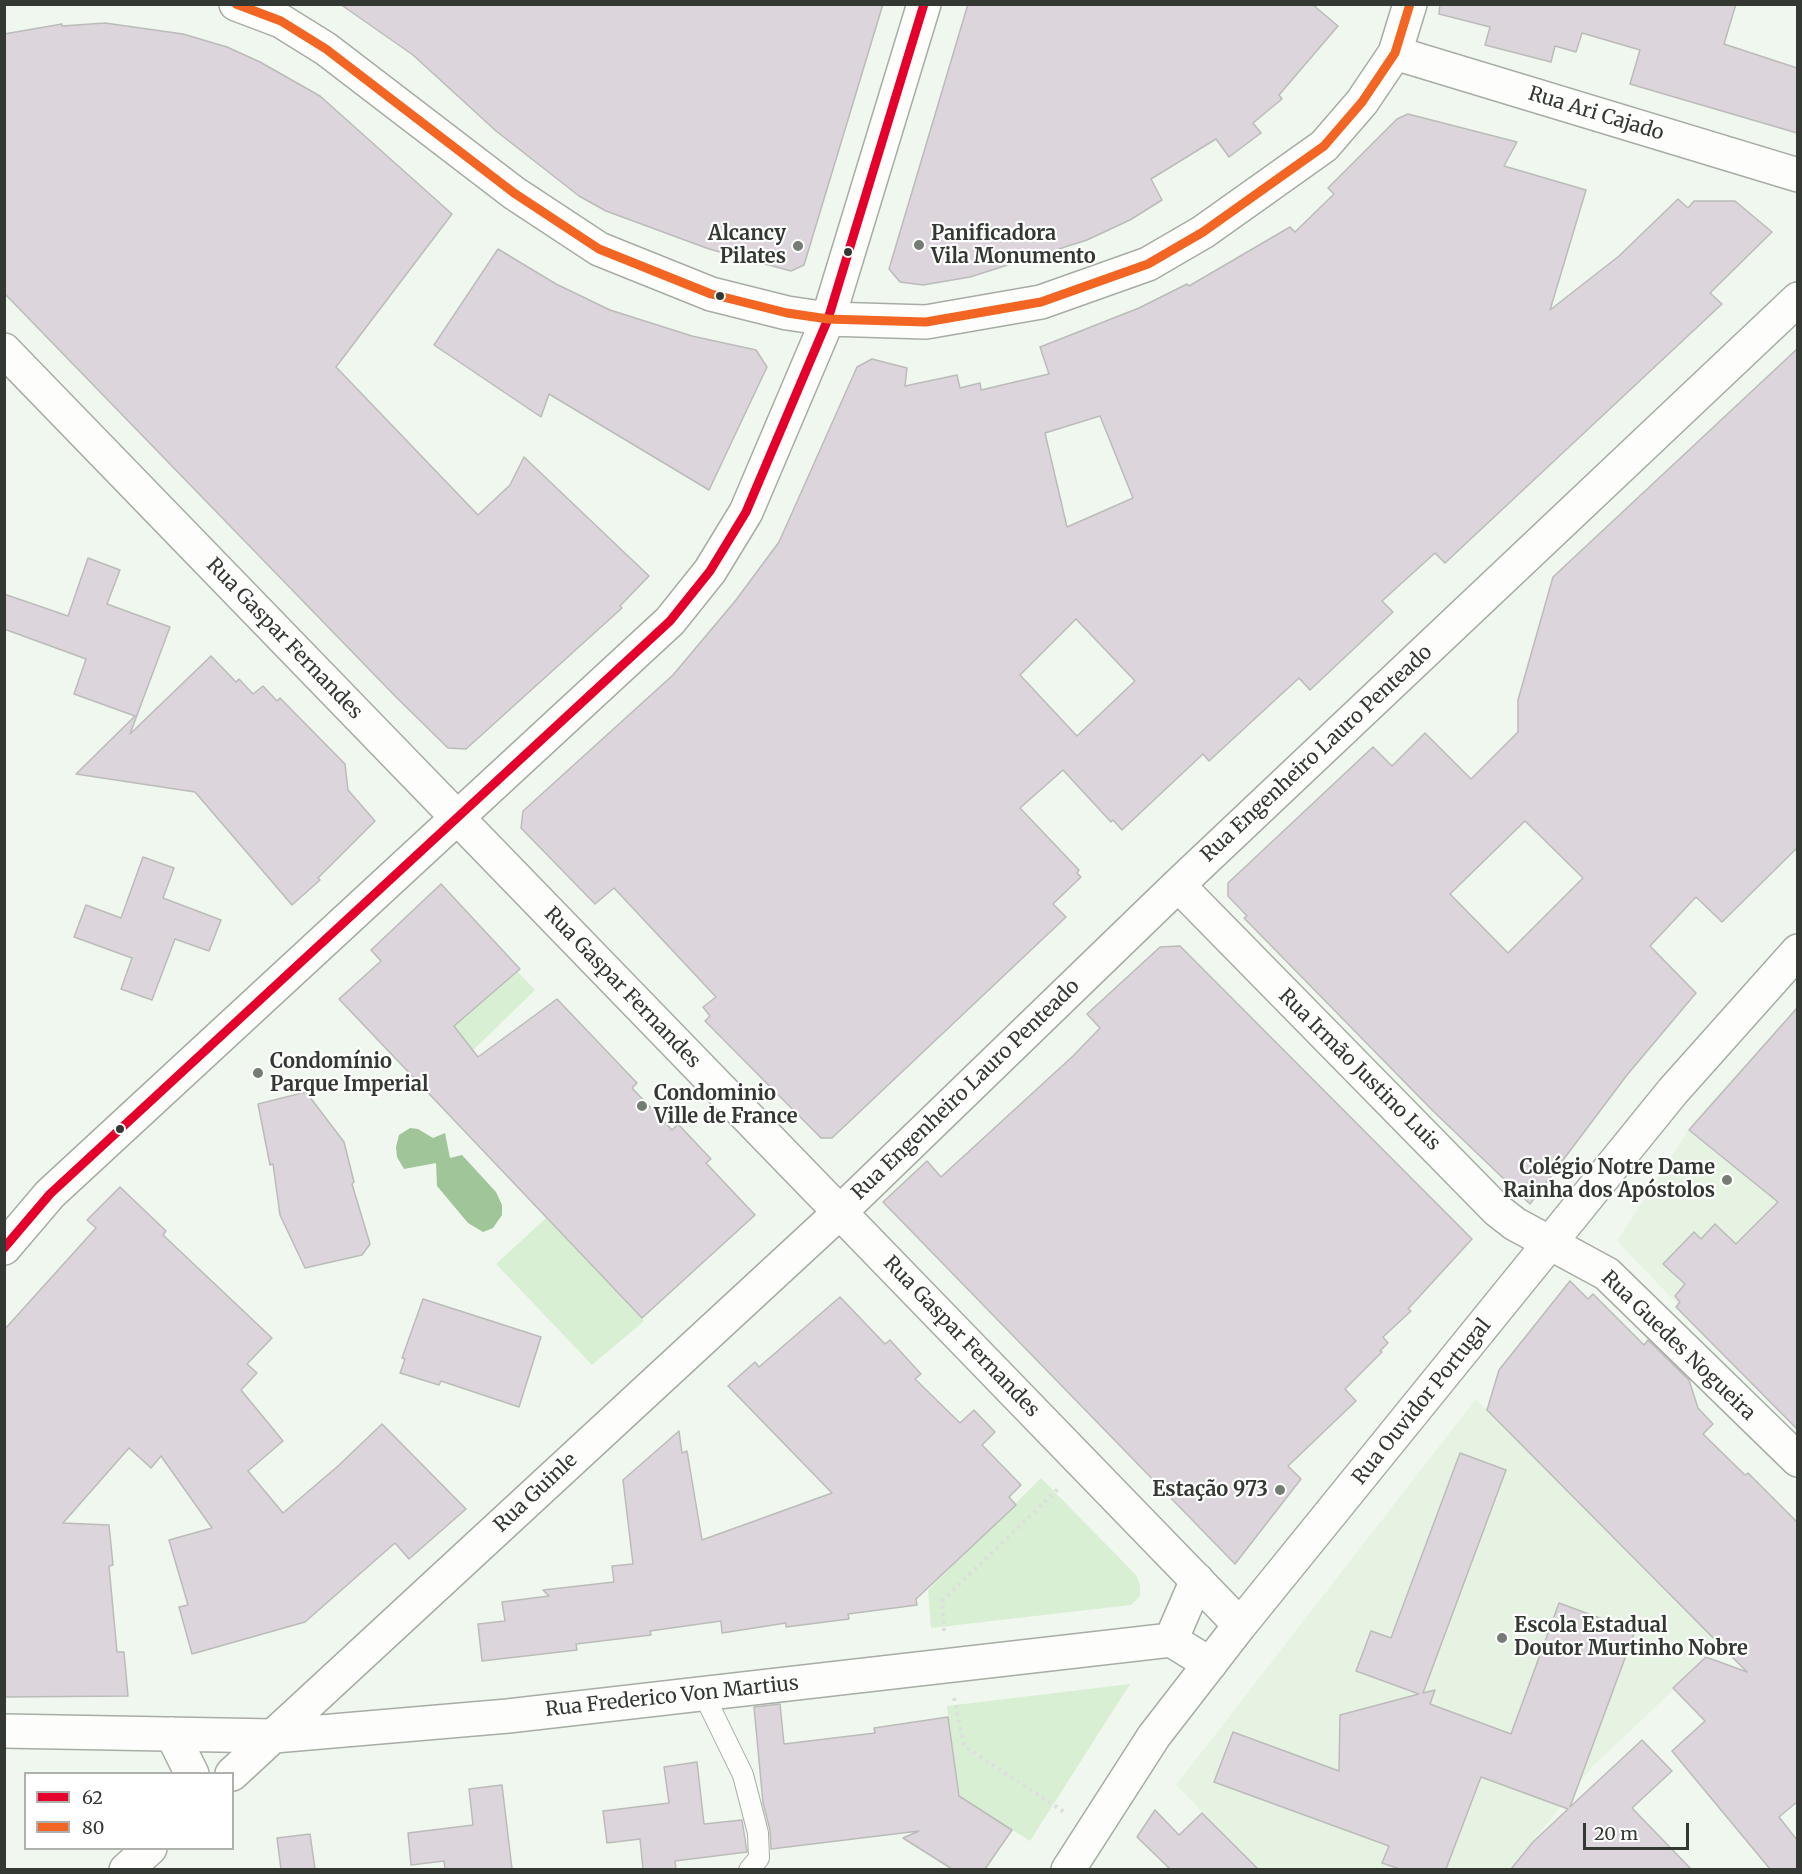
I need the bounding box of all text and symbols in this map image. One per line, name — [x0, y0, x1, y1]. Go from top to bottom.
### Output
street label: Rua Ari Cajado — [1525, 82, 1667, 146]
place label: Alcancy Pilates — [708, 222, 786, 269]
place label: Panificadora Vila Monumento — [931, 222, 1096, 269]
marker: Panificadora Vila Monumento — [912, 238, 926, 252]
marker: Alcancy Pilates — [791, 239, 805, 253]
unlabelled marker — [842, 246, 854, 258]
unlabelled marker — [714, 290, 726, 302]
street label: Rua Gaspar Fernandes — [201, 554, 367, 724]
street label: Rua Engenheiro Lauro Penteado — [1197, 641, 1437, 867]
street label: Rua Gaspar Fernandes — [539, 903, 705, 1073]
street label: Rua Engenheiro Lauro Penteado — [847, 975, 1085, 1205]
street label: Rua Irmão Justino Luis — [1273, 984, 1445, 1156]
place label: Condomínio Parque Imperial — [270, 1050, 428, 1097]
marker: Condomínio Parque Imperial — [251, 1066, 265, 1080]
place label: Condominio Ville de France — [654, 1082, 798, 1129]
marker: Condominio Ville de France — [635, 1099, 649, 1113]
unlabelled marker — [114, 1123, 126, 1135]
place label: Colégio Notre Dame Rainha dos Apóstolos — [1503, 1156, 1715, 1203]
marker: Colégio Notre Dame Rainha dos Apóstolos — [1720, 1173, 1734, 1187]
street label: Rua Gaspar Fernandes — [878, 1252, 1044, 1422]
street label: Rua Guedes Nogueira — [1596, 1266, 1760, 1426]
street label: Rua Ouvidor Portugal — [1348, 1314, 1496, 1490]
street label: Rua Guinle — [489, 1448, 583, 1538]
place label: Estação 973 — [1152, 1478, 1268, 1502]
marker: Estação 973 — [1273, 1483, 1287, 1497]
place label: Escola Estadual Doutor Murtinho Nobre — [1514, 1614, 1748, 1661]
marker: Escola Estadual Doutor Murtinho Nobre — [1495, 1631, 1509, 1645]
street label: Rua Frederico Von Martius — [544, 1672, 800, 1722]
legend — [24, 1772, 234, 1850]
text: 62 — [82, 1786, 103, 1809]
scale bar — [1586, 1811, 1692, 1849]
text: 80 — [82, 1816, 104, 1839]
text: 20 m — [1594, 1822, 1638, 1845]

